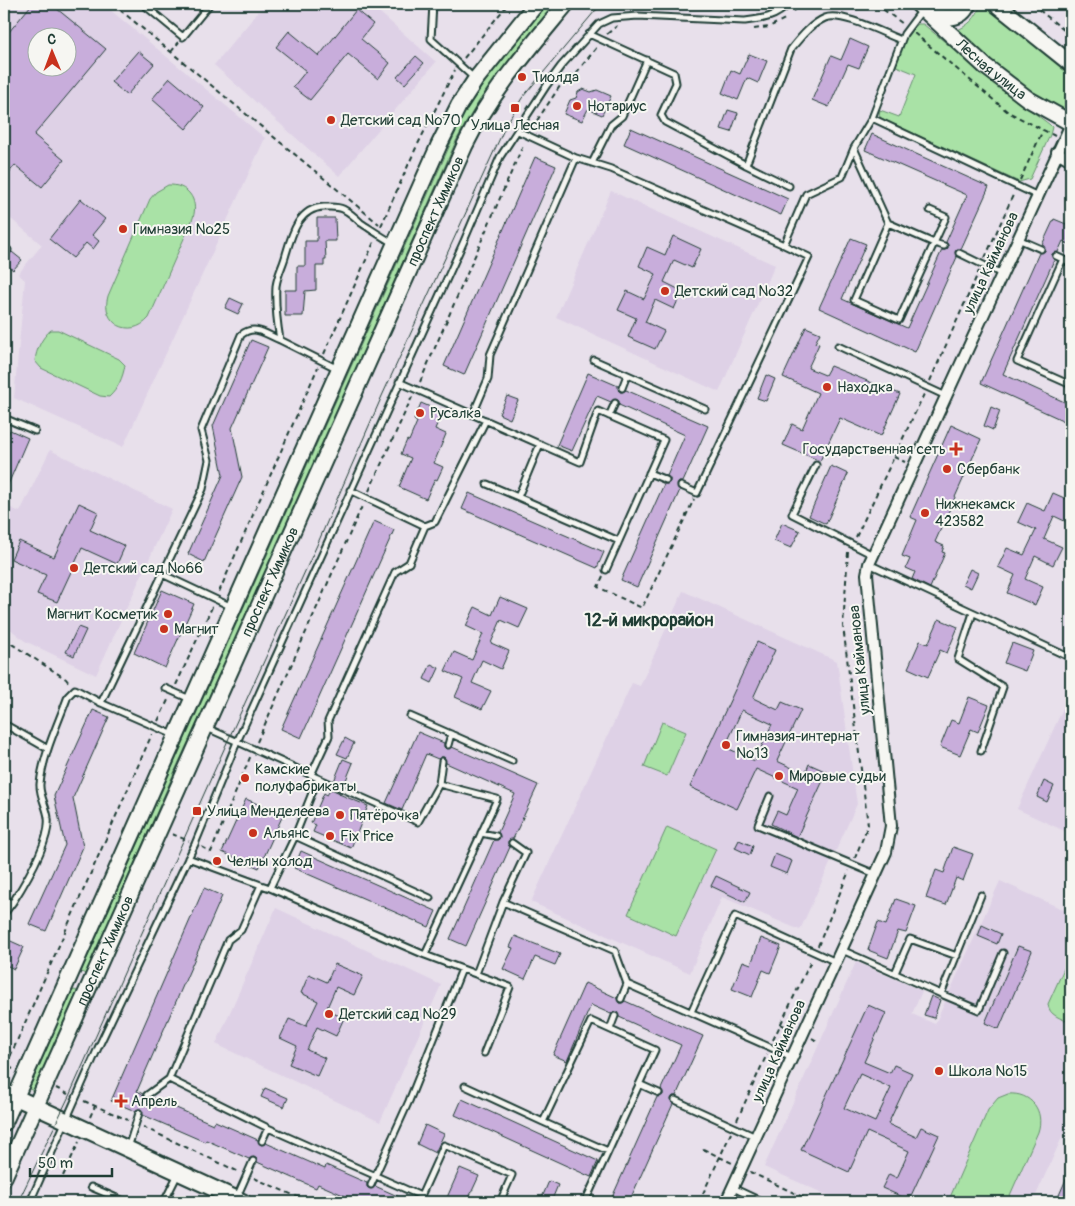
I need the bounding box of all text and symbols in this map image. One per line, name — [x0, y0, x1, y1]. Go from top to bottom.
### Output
north arrow — [28, 28, 78, 78]
text: С — [47, 31, 57, 48]
street label: Лесная улица — [951, 34, 1030, 104]
place label: Тиолда — [532, 68, 579, 87]
marker: Тиолда — [516, 71, 528, 83]
place label: Нотариус — [587, 97, 647, 116]
marker: Нотариус — [571, 100, 583, 112]
marker: Улица Лесная — [509, 102, 521, 114]
place label: Детский сад №70 — [340, 111, 461, 130]
marker: Детский сад №70 — [325, 114, 337, 126]
place label: Улица Лесная — [471, 116, 559, 135]
street label: проспект Химиков — [403, 153, 468, 269]
street label: улица Кайманова — [959, 209, 1023, 318]
place label: Гимназия №25 — [133, 220, 230, 239]
marker: Гимназия №25 — [117, 223, 129, 235]
place label: Детский сад №32 — [674, 282, 793, 301]
marker: Детский сад №32 — [659, 285, 671, 297]
place label: Находка — [837, 378, 893, 397]
marker: Находка — [821, 381, 833, 393]
place label: Русалка — [430, 404, 481, 423]
marker: Русалка — [414, 407, 426, 419]
place label: Государственная сеть — [802, 440, 946, 459]
marker: Государственная сеть — [950, 443, 962, 455]
place label: Сбербанк — [957, 460, 1020, 479]
marker: Сбербанк — [941, 463, 953, 475]
place label: Нижнекамск 423582 — [935, 495, 1016, 531]
marker: Нижнекамск 423582 — [919, 507, 931, 519]
street label: проспект Химиков — [237, 524, 303, 640]
place label: Детский сад №66 — [83, 559, 203, 578]
marker: Детский сад №66 — [68, 562, 80, 574]
street label: улица Кайманова — [845, 604, 875, 717]
place label: Магнит Косметик — [47, 605, 158, 624]
marker: Магнит Косметик — [162, 608, 174, 620]
district label: 12-й микрорайон — [585, 609, 713, 632]
place label: Магнит — [174, 620, 219, 639]
marker: Магнит — [158, 623, 170, 635]
place label: Гимназия-интернат №13 — [736, 727, 860, 763]
marker: Гимназия-интернат №13 — [720, 739, 732, 751]
place label: Камские полуфабрикаты — [255, 760, 356, 796]
place label: Мировые судьи — [789, 767, 886, 786]
marker: Мировые судьи — [773, 770, 785, 782]
marker: Камские полуфабрикаты — [239, 772, 251, 784]
place label: Улица Менделеева — [207, 802, 329, 821]
marker: Улица Менделеева — [191, 805, 203, 817]
place label: Пятёрочка — [350, 806, 419, 825]
marker: Пятёрочка — [334, 809, 346, 821]
place label: Альянс — [263, 824, 310, 843]
marker: Альянс — [247, 827, 259, 839]
place label: Fix Price — [340, 827, 394, 846]
marker: Fix Price — [324, 830, 336, 842]
place label: Челны холод — [227, 852, 312, 871]
marker: Челны холод — [211, 855, 223, 867]
street label: проспект Химиков — [72, 893, 138, 1009]
street label: улица Кайманова — [748, 997, 810, 1106]
place label: Детский сад №29 — [338, 1005, 457, 1024]
marker: Детский сад №29 — [323, 1008, 335, 1020]
place label: Школа №15 — [949, 1062, 1027, 1081]
marker: Школа №15 — [933, 1065, 945, 1077]
place label: Апрель — [131, 1092, 178, 1111]
marker: Апрель — [115, 1095, 127, 1107]
scale bar — [30, 1146, 112, 1178]
text: 50 m — [38, 1154, 73, 1173]

